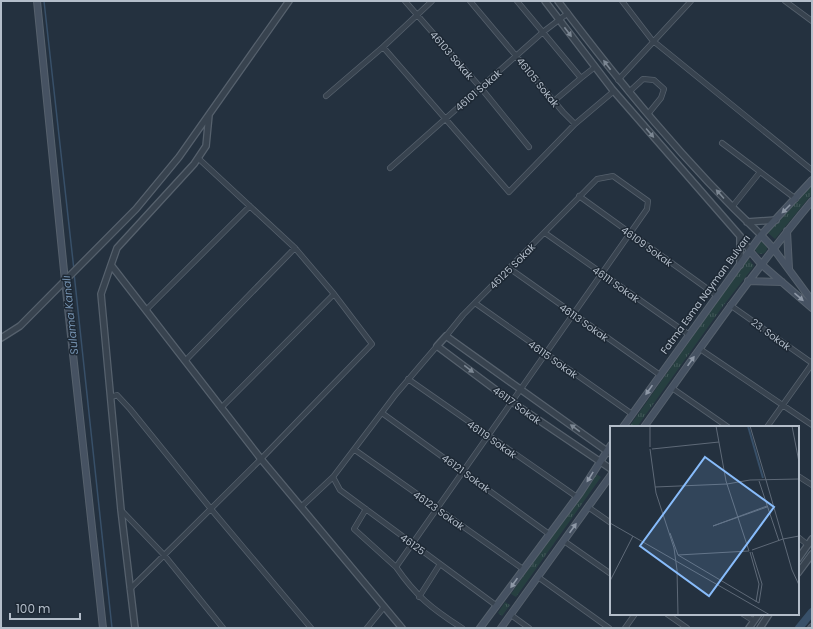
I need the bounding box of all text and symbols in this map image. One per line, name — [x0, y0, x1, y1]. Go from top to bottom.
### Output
one-way arrow — [564, 27, 573, 38]
street label: 46103 Sokak — [426, 28, 478, 84]
street label: 46105 Sokak — [513, 54, 563, 111]
one-way arrow — [603, 60, 611, 70]
street label: 46101 Sokak — [452, 65, 506, 115]
one-way arrow — [646, 128, 655, 138]
one-way arrow — [716, 189, 725, 200]
one-way arrow — [781, 204, 791, 214]
street label: 46109 Sokak — [618, 223, 676, 271]
street label: Fatma Esma Nayman Bulvarı — [657, 231, 754, 357]
street label: 46125 Sokak — [486, 239, 539, 293]
street label: 46111 Sokak — [589, 263, 643, 307]
water label: Sulama Kanalı — [58, 274, 82, 355]
one-way arrow — [794, 292, 804, 302]
street label: 46113 Sokak — [556, 300, 612, 345]
street label: 23. Sokak — [748, 315, 794, 354]
street label: 46115 Sokak — [525, 337, 581, 382]
one-way arrow — [687, 356, 695, 366]
one-way arrow — [463, 365, 474, 374]
street label: 46117 Sokak — [489, 383, 545, 429]
one-way arrow — [645, 385, 653, 396]
street label: 46119 Sokak — [464, 417, 520, 462]
one-way arrow — [570, 424, 580, 432]
inset map — [610, 426, 799, 615]
street label: 46121 Sokak — [438, 451, 494, 497]
one-way arrow — [586, 471, 593, 483]
street label: 46123 Sokak — [410, 487, 468, 534]
one-way arrow — [569, 523, 577, 533]
street label: 46125 — [397, 530, 428, 559]
one-way arrow — [510, 577, 518, 588]
scale bar — [10, 595, 80, 621]
text: 100 m — [16, 600, 50, 617]

